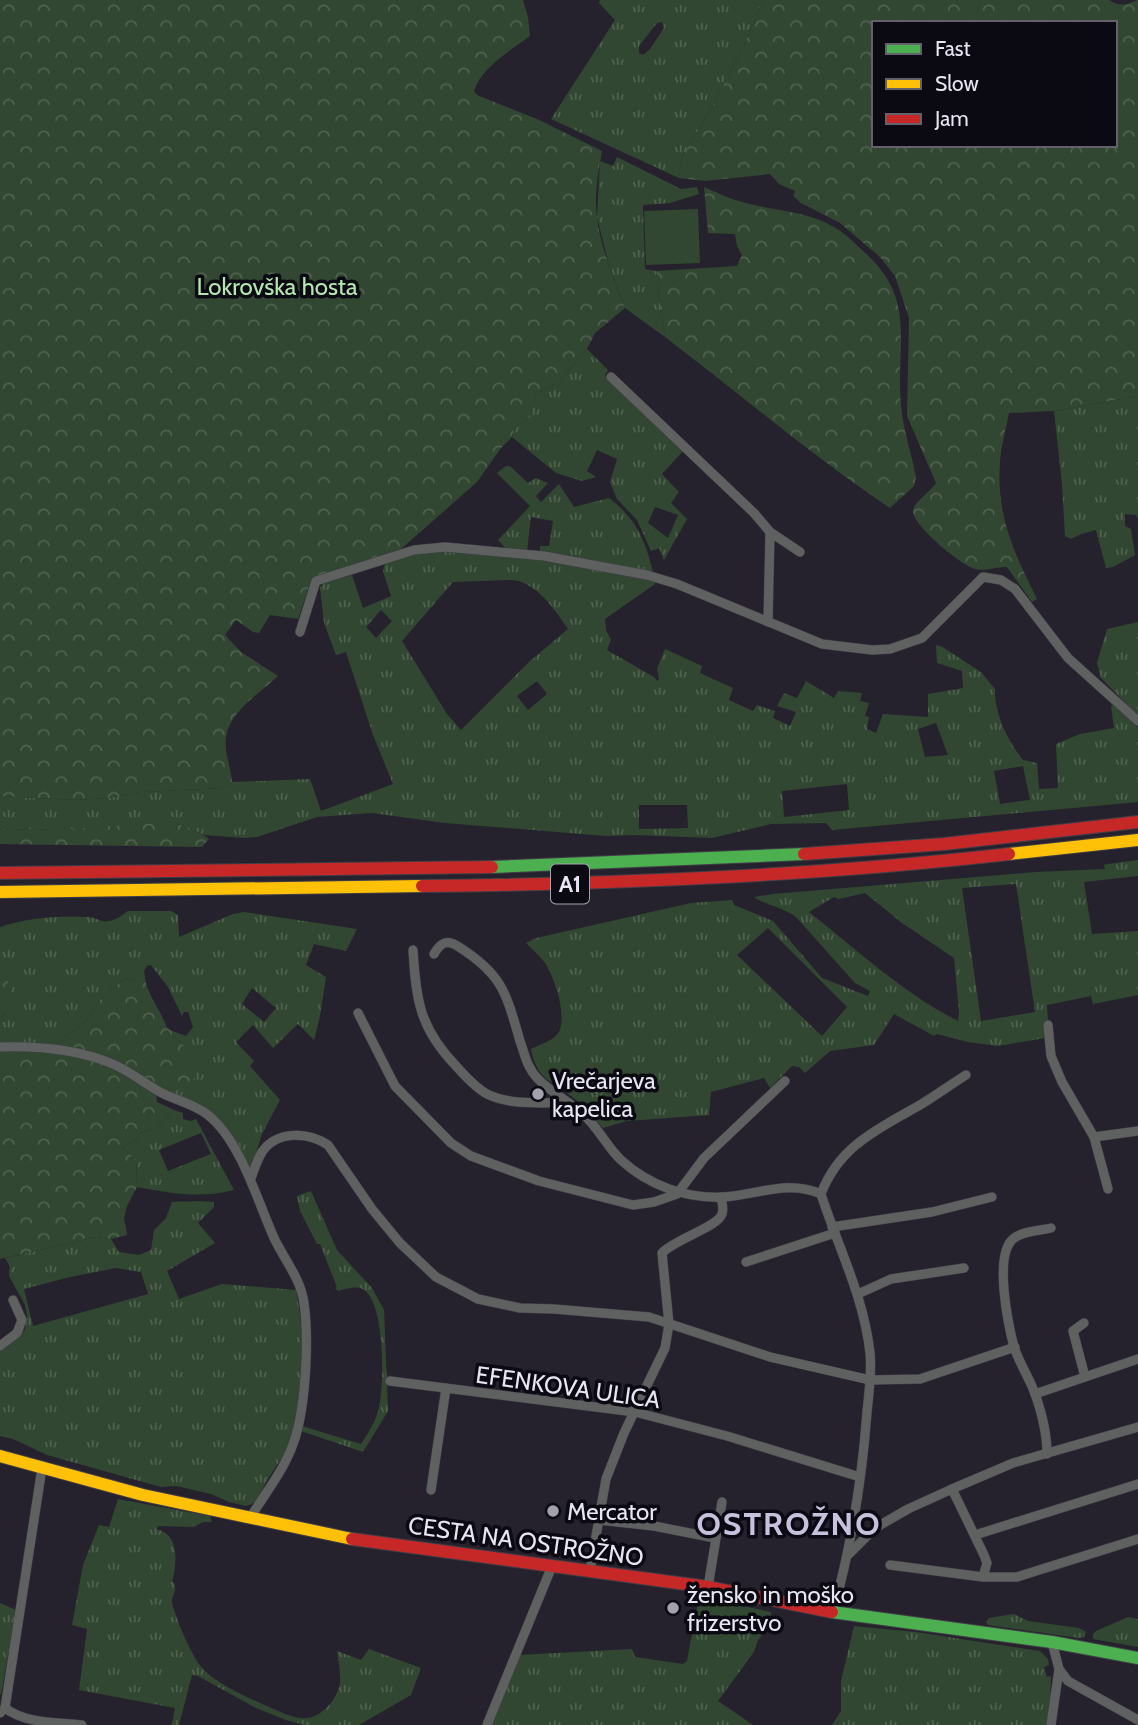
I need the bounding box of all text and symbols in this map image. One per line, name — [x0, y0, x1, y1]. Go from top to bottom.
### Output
legend — [872, 21, 1117, 147]
text: Fast — [935, 36, 971, 61]
text: Slow — [935, 71, 979, 96]
text: Jam — [934, 106, 969, 131]
park label: Lokrovška hosta — [197, 272, 358, 301]
road number: A1 — [551, 864, 589, 904]
place label: Vrečarjeva kapelica — [552, 1066, 656, 1123]
marker: Vrečarjeva kapelica — [530, 1086, 546, 1102]
street label: EFENKOVA ULICA — [474, 1360, 662, 1414]
place label: Mercator — [567, 1497, 657, 1526]
marker: Mercator — [545, 1503, 561, 1519]
district label: OSTROŽNO — [697, 1504, 882, 1543]
street label: CESTA NA OSTROŽNO — [407, 1510, 645, 1572]
place label: žensko in moško frizerstvo — [687, 1580, 854, 1637]
marker: žensko in moško frizerstvo — [665, 1600, 681, 1616]

